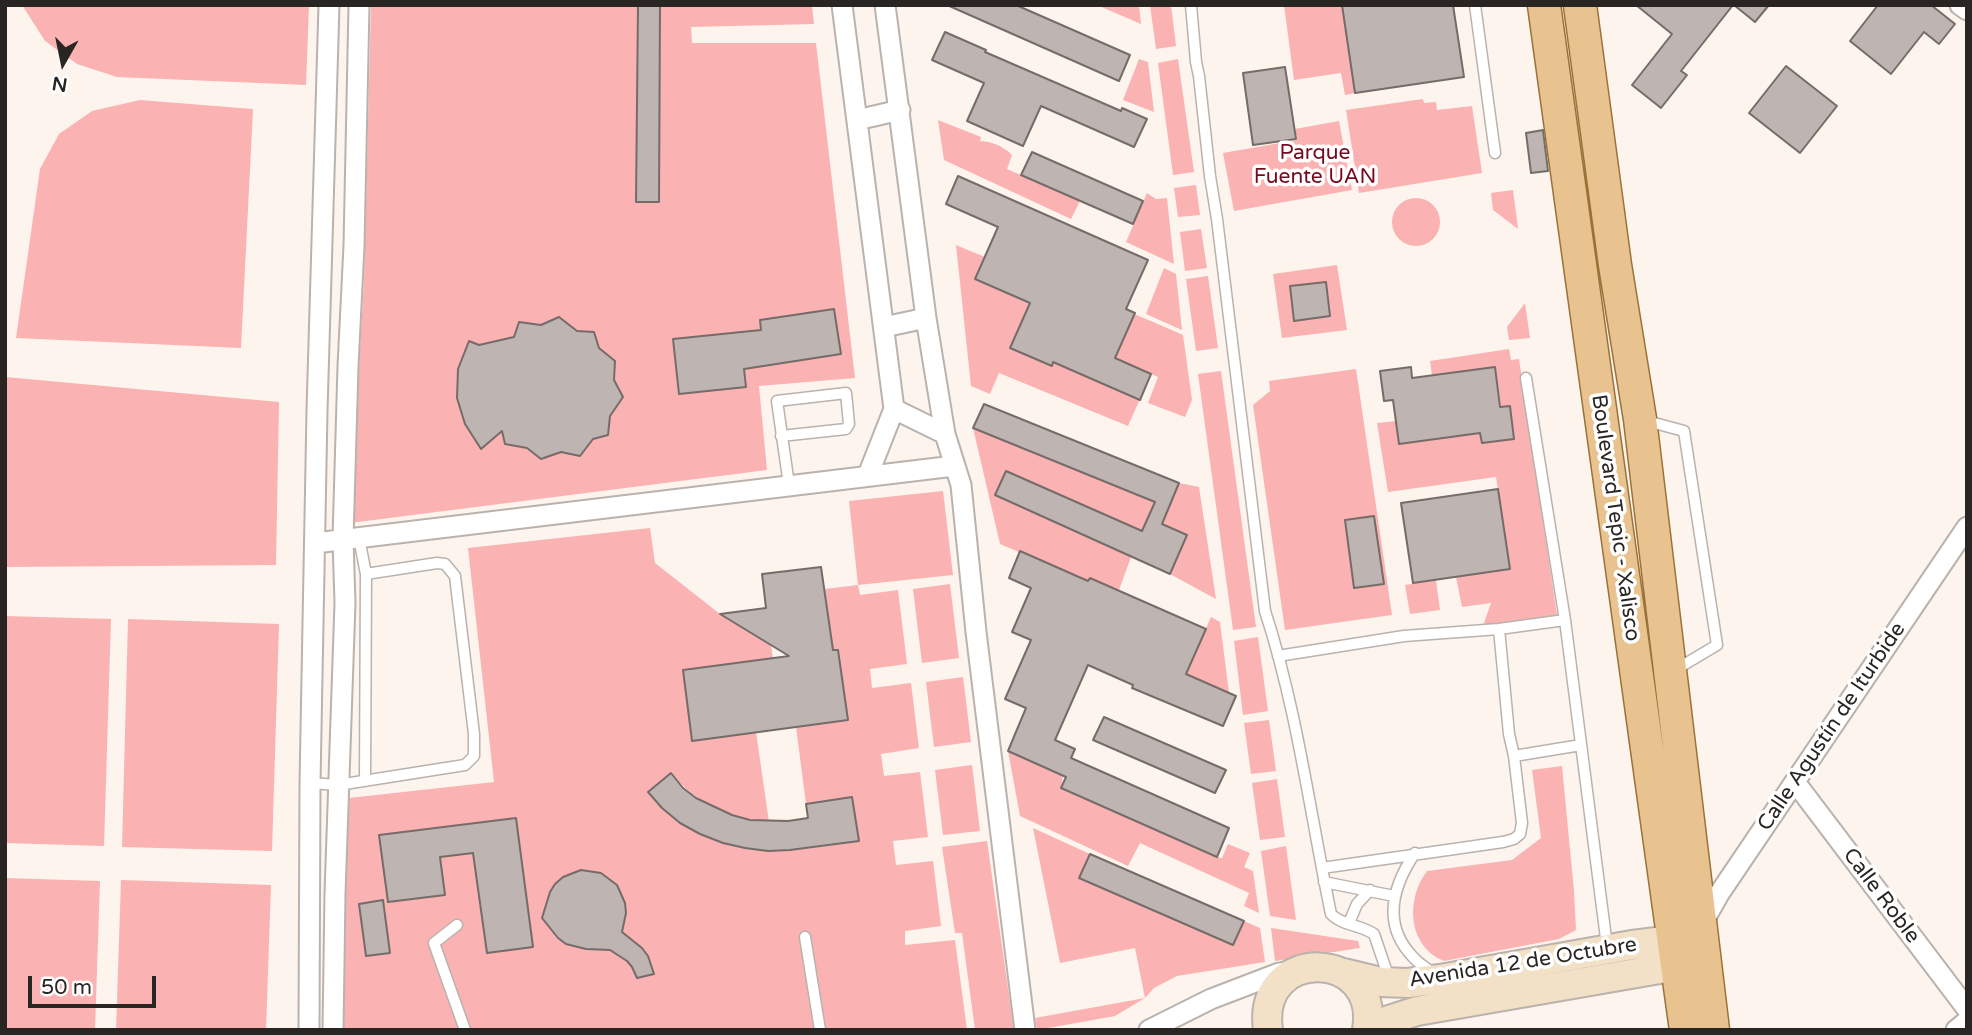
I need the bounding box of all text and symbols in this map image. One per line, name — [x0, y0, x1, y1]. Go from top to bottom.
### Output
north arrow — [28, 28, 98, 98]
text: N — [50, 72, 69, 96]
park label: Parque Fuente UAN — [1254, 140, 1376, 190]
street label: Boulevard Tepic - Xalisco — [1585, 393, 1645, 643]
street label: Calle Agustín de Iturbide — [1753, 618, 1911, 836]
street label: Calle Roble — [1837, 844, 1925, 948]
street label: Avenida 12 de Octubre — [1407, 933, 1639, 993]
scale bar — [32, 962, 159, 1006]
text: 50 m — [41, 975, 92, 1000]

